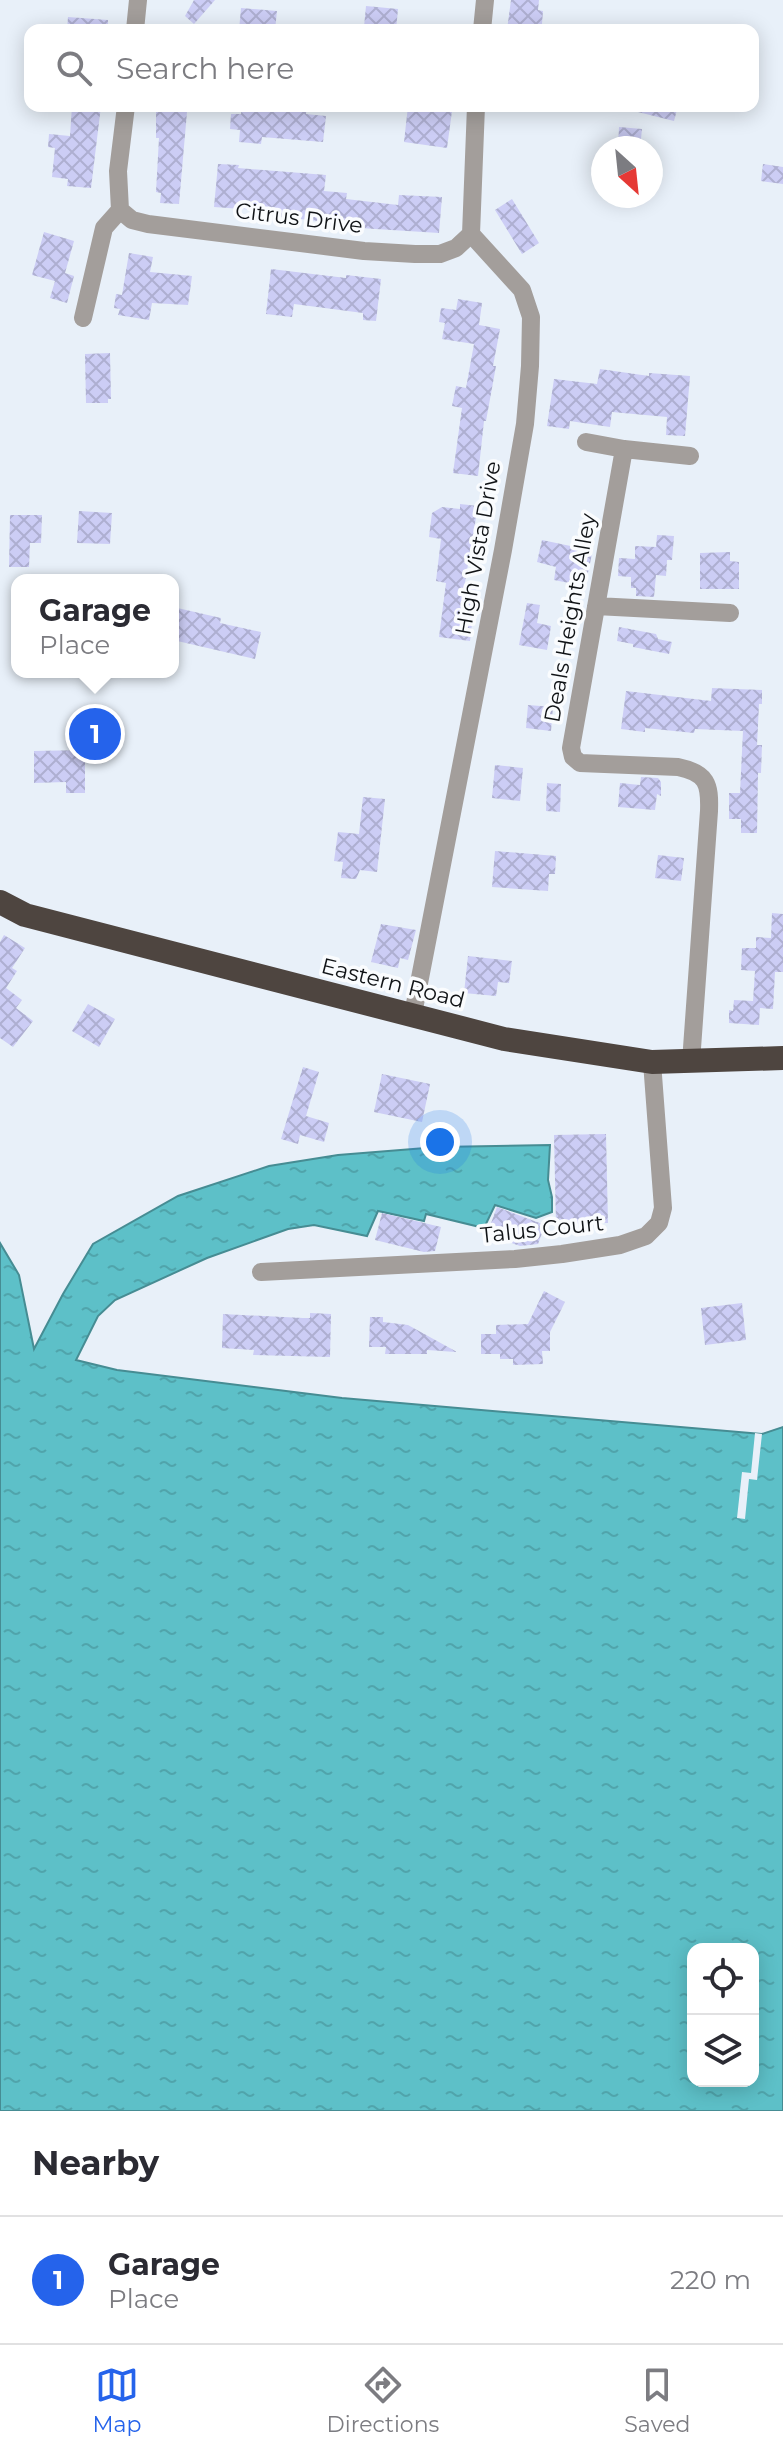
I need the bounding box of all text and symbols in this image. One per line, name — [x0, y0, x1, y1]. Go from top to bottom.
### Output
search box — [24, 24, 759, 112]
icon: search — [52, 46, 96, 90]
text: Search here — [116, 50, 294, 87]
north arrow — [591, 136, 663, 208]
street label: Citrus Drive — [234, 197, 364, 239]
street label: High Vista Drive — [449, 459, 507, 637]
street label: Deals Heights Alley — [538, 511, 602, 725]
popup — [11, 574, 179, 678]
text: Garage — [39, 592, 151, 629]
text: Place — [39, 629, 110, 661]
pin: 1 — [69, 704, 121, 764]
street label: Eastern Road — [318, 952, 468, 1014]
your location — [420, 1122, 460, 1162]
street label: Talus Court — [479, 1209, 605, 1249]
map controls — [687, 1943, 759, 2087]
button: locate — [687, 1943, 759, 2015]
button: layers — [687, 2015, 759, 2087]
text: Nearby — [32, 2142, 159, 2184]
text: Garage — [108, 2246, 220, 2283]
text: 1 — [53, 2264, 63, 2296]
text: 220 m — [670, 2264, 751, 2296]
text: Place — [108, 2283, 179, 2315]
tab: Map — [93, 2363, 141, 2438]
tab: Directions — [327, 2363, 439, 2438]
tab: Saved — [624, 2363, 690, 2438]

